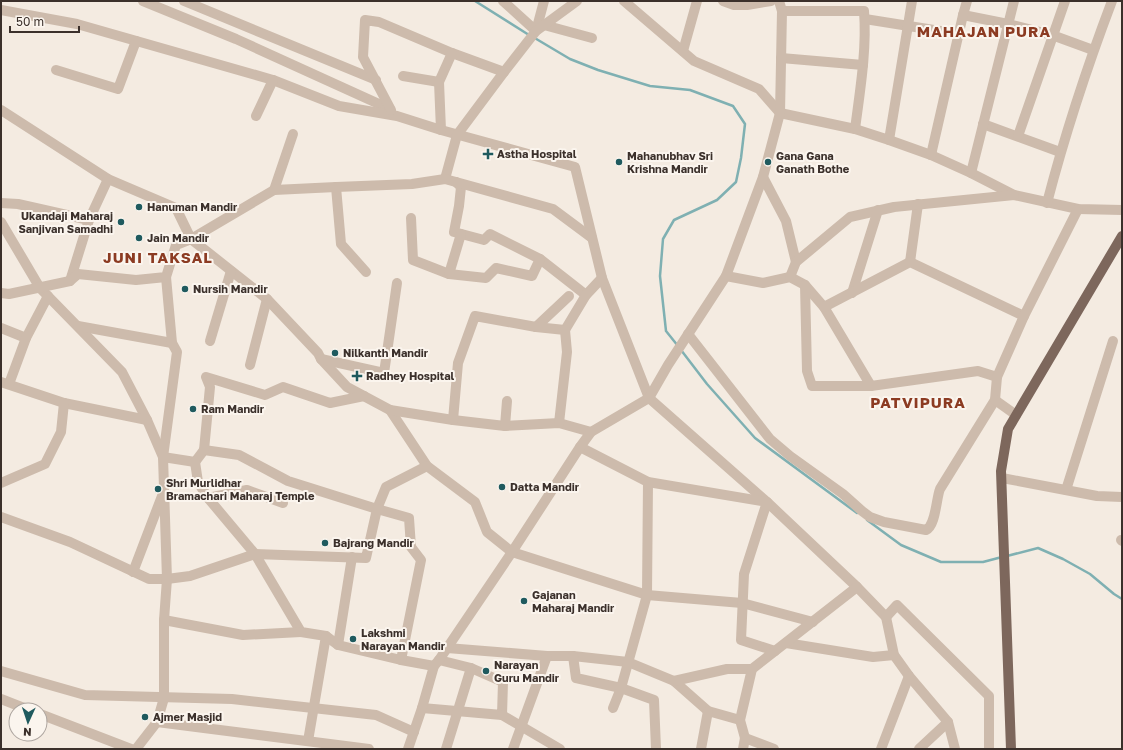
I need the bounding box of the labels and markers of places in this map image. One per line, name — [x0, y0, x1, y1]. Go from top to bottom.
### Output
place label: Astha Hospital — [497, 147, 577, 160]
marker: Astha Hospital — [482, 148, 494, 160]
place label: Mahanubhav Sri Krishna Mandir — [627, 149, 713, 175]
place label: Gana Gana Ganath Bothe — [776, 149, 850, 175]
marker: Mahanubhav Sri Krishna Mandir — [614, 157, 624, 167]
marker: Gana Gana Ganath Bothe — [763, 157, 773, 167]
place label: Hanuman Mandir — [147, 200, 238, 213]
marker: Hanuman Mandir — [134, 202, 144, 212]
place label: Ukandaji Maharaj Sanjivan Samadhi — [18, 209, 113, 235]
marker: Ukandaji Maharaj Sanjivan Samadhi — [116, 217, 126, 227]
place label: Jain Mandir — [147, 231, 210, 244]
marker: Jain Mandir — [134, 233, 144, 243]
place label: Nursih Mandir — [193, 282, 268, 295]
marker: Nursih Mandir — [180, 284, 190, 294]
place label: Nilkanth Mandir — [343, 346, 429, 359]
marker: Nilkanth Mandir — [330, 348, 340, 358]
place label: Radhey Hospital — [366, 369, 455, 382]
marker: Radhey Hospital — [351, 370, 363, 382]
place label: Ram Mandir — [201, 402, 265, 415]
marker: Ram Mandir — [188, 404, 198, 414]
place label: Shri Murlidhar Bramachari Maharaj Temple — [166, 476, 315, 502]
place label: Datta Mandir — [510, 480, 580, 493]
marker: Datta Mandir — [497, 482, 507, 492]
marker: Shri Murlidhar Bramachari Maharaj Temple — [153, 484, 163, 494]
place label: Bajrang Mandir — [333, 536, 414, 549]
marker: Bajrang Mandir — [320, 538, 330, 548]
place label: Gajanan Maharaj Mandir — [532, 588, 615, 614]
marker: Gajanan Maharaj Mandir — [519, 596, 529, 606]
place label: Lakshmi Narayan Mandir — [361, 626, 446, 652]
marker: Lakshmi Narayan Mandir — [348, 634, 358, 644]
place label: Narayan Guru Mandir — [494, 658, 560, 684]
marker: Narayan Guru Mandir — [481, 666, 491, 676]
place label: Ajmer Masjid — [153, 710, 222, 723]
marker: Ajmer Masjid — [140, 712, 150, 722]

